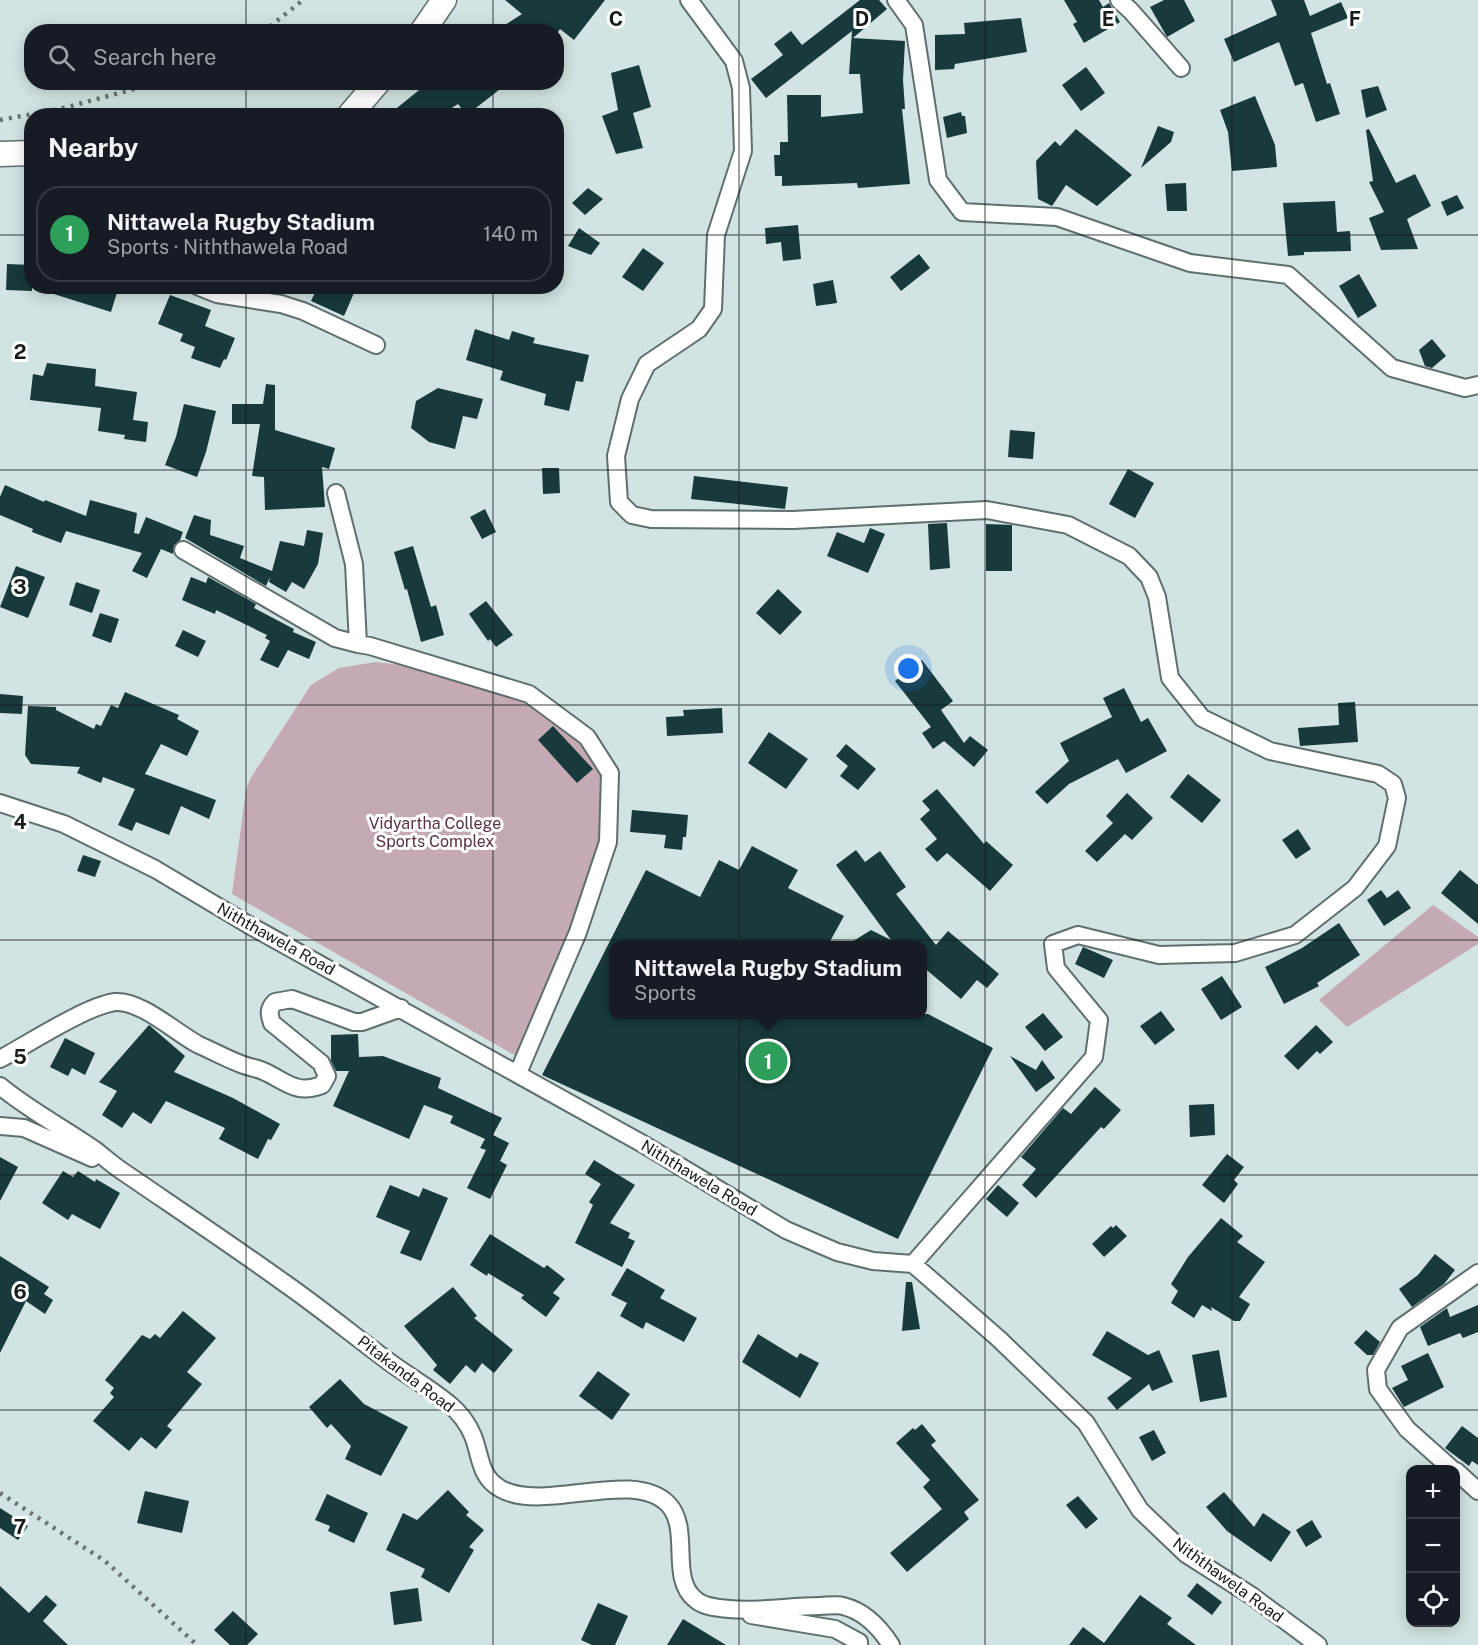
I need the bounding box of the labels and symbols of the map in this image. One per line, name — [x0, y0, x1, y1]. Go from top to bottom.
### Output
text: C — [609, 7, 623, 31]
text: D — [855, 7, 869, 31]
text: E — [1102, 7, 1114, 31]
text: F — [1349, 7, 1361, 31]
text: 2 — [14, 340, 26, 364]
text: 3 — [13, 575, 27, 599]
your location — [894, 654, 923, 683]
text: 4 — [13, 810, 27, 834]
park label: Vidyartha College Sports Complex — [369, 814, 501, 851]
street label: Niththawela Road — [214, 899, 338, 979]
pin: 1 — [748, 1038, 788, 1084]
text: 5 — [13, 1045, 27, 1069]
street label: Niththawela Road — [638, 1136, 760, 1220]
text: 6 — [13, 1280, 27, 1304]
street label: Pitakanda Road — [354, 1331, 458, 1417]
text: 7 — [14, 1515, 26, 1539]
street label: Niththawela Road — [1169, 1534, 1287, 1626]

